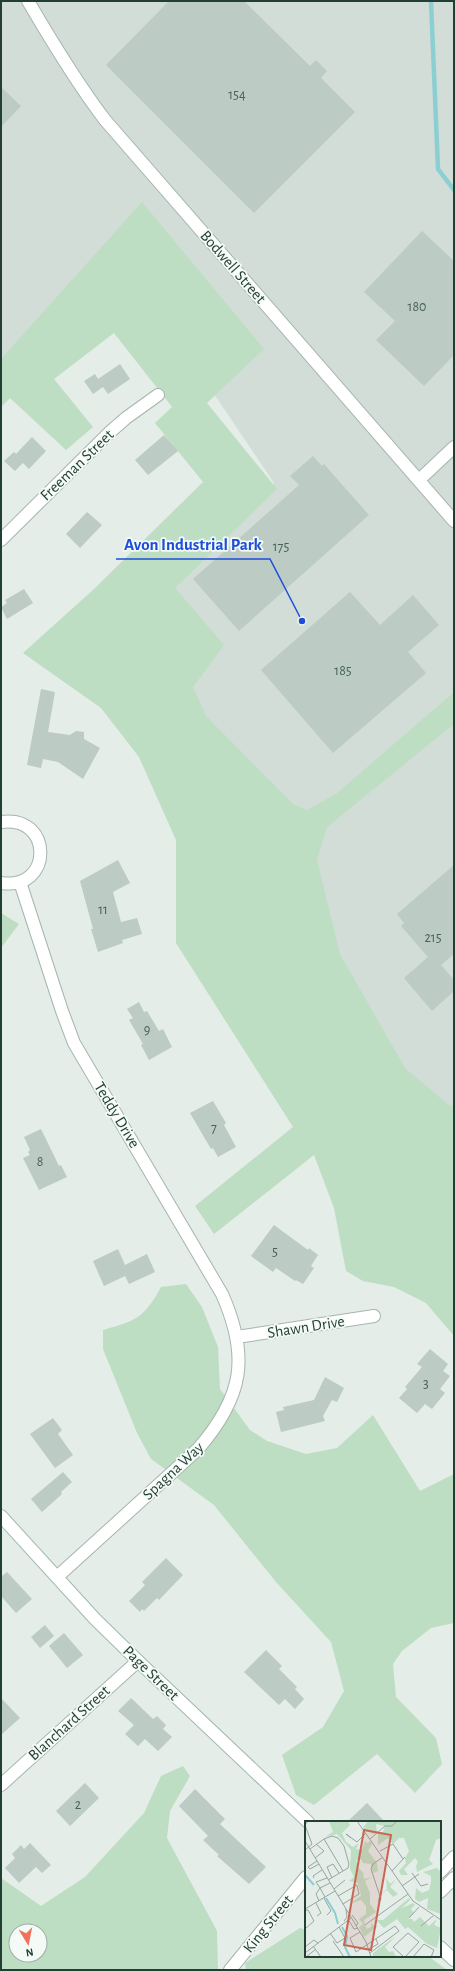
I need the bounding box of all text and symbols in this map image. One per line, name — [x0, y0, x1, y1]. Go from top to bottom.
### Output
house number: 154 — [228, 88, 246, 102]
street label: Bodwell Street — [197, 228, 269, 306]
house number: 180 — [408, 300, 426, 314]
street label: Freeman Street — [37, 426, 117, 504]
callout: Avon Industrial Park — [116, 530, 270, 559]
text: Avon Industrial Park — [124, 536, 262, 553]
house number: 175 — [273, 540, 289, 554]
house number: 185 — [334, 664, 352, 678]
house number: 11 — [98, 903, 108, 917]
house number: 215 — [424, 931, 442, 945]
house number: 9 — [144, 1023, 150, 1037]
street label: Teddy Drive — [90, 1079, 143, 1151]
house number: 7 — [211, 1121, 217, 1135]
house number: 8 — [37, 1155, 43, 1169]
house number: 5 — [272, 1245, 278, 1259]
street label: Shawn Drive — [266, 1313, 346, 1341]
house number: 3 — [423, 1377, 429, 1391]
street label: Spagna Way — [140, 1439, 207, 1504]
street label: Page Street — [120, 1643, 182, 1703]
street label: Blanchard Street — [25, 1682, 113, 1764]
house number: 2 — [75, 1798, 81, 1812]
inset map — [305, 1821, 441, 1957]
street label: King Street — [240, 1892, 296, 1956]
north arrow — [8, 1923, 48, 1963]
text: N — [25, 1946, 34, 1958]

